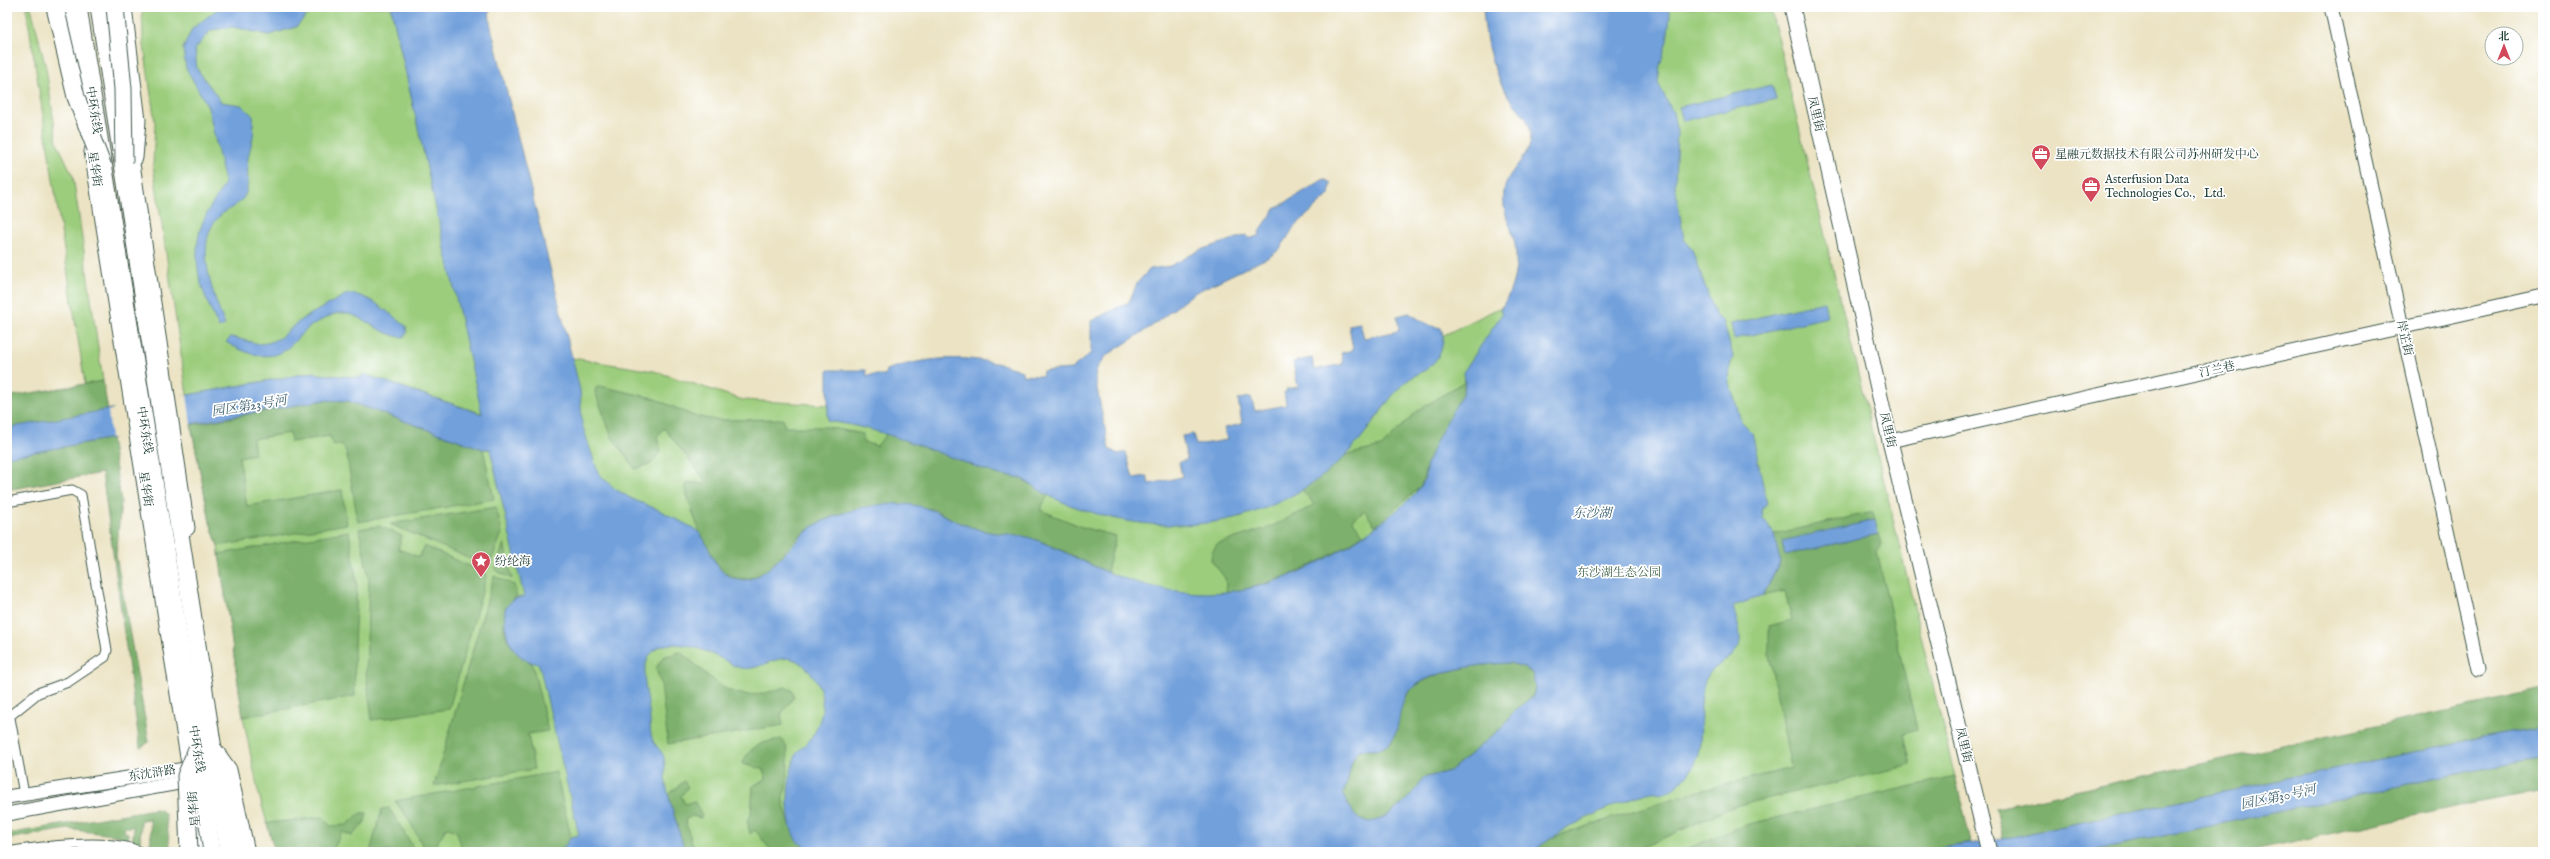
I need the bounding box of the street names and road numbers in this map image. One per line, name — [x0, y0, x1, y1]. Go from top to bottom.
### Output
street label: 中环东线 — [82, 85, 105, 135]
street label: 凤里街 — [1804, 95, 1827, 134]
street label: 星华街 — [84, 150, 105, 189]
street label: 岸芷街 — [2393, 319, 2416, 358]
street label: 汀兰巷 — [2198, 358, 2236, 381]
street label: 中环东线 — [133, 405, 156, 455]
street label: 凤里街 — [1876, 411, 1899, 450]
street label: 星华街 — [135, 470, 156, 509]
street label: 中环东线 — [185, 724, 208, 774]
street label: 凤里街 — [1952, 726, 1975, 765]
street label: 东沈浒路 — [127, 762, 177, 785]
street label: 星华街 — [185, 789, 204, 828]

